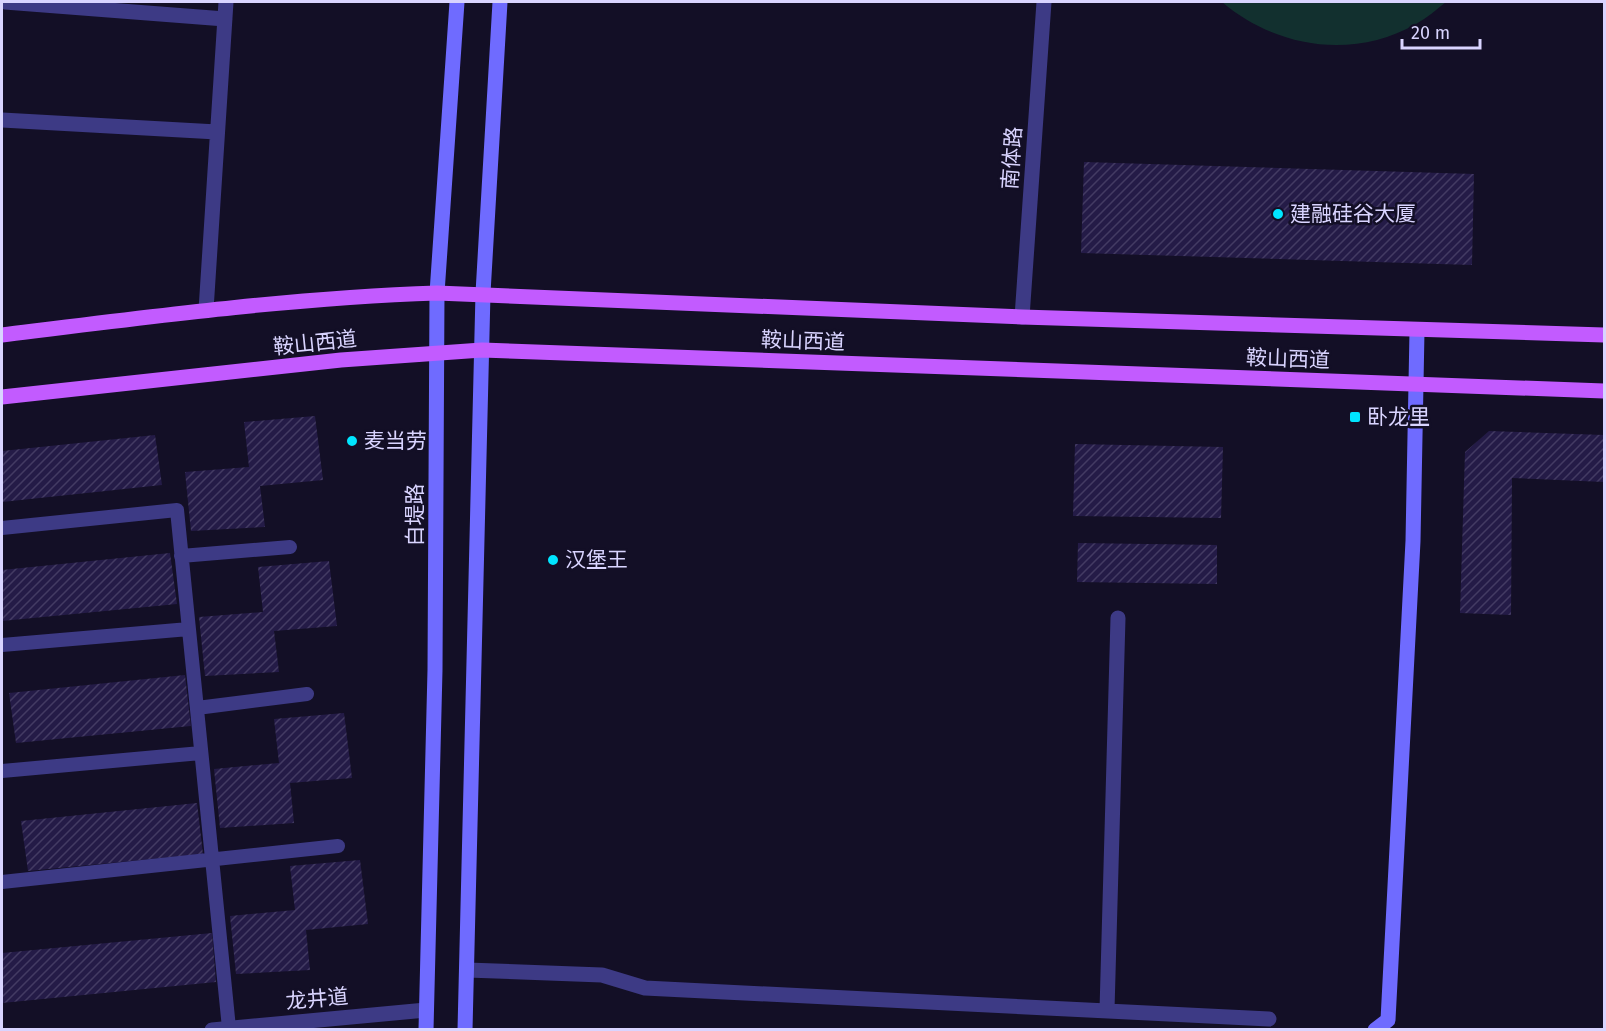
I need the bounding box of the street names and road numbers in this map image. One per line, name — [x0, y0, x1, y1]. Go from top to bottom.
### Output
street label: 南体路 — [997, 126, 1027, 190]
street label: 鞍山西道 — [272, 326, 358, 360]
street label: 鞍山西道 — [761, 327, 845, 355]
street label: 鞍山西道 — [1246, 345, 1330, 373]
street label: 白堤路 — [402, 484, 428, 547]
street label: 龙井道 — [284, 983, 350, 1015]

